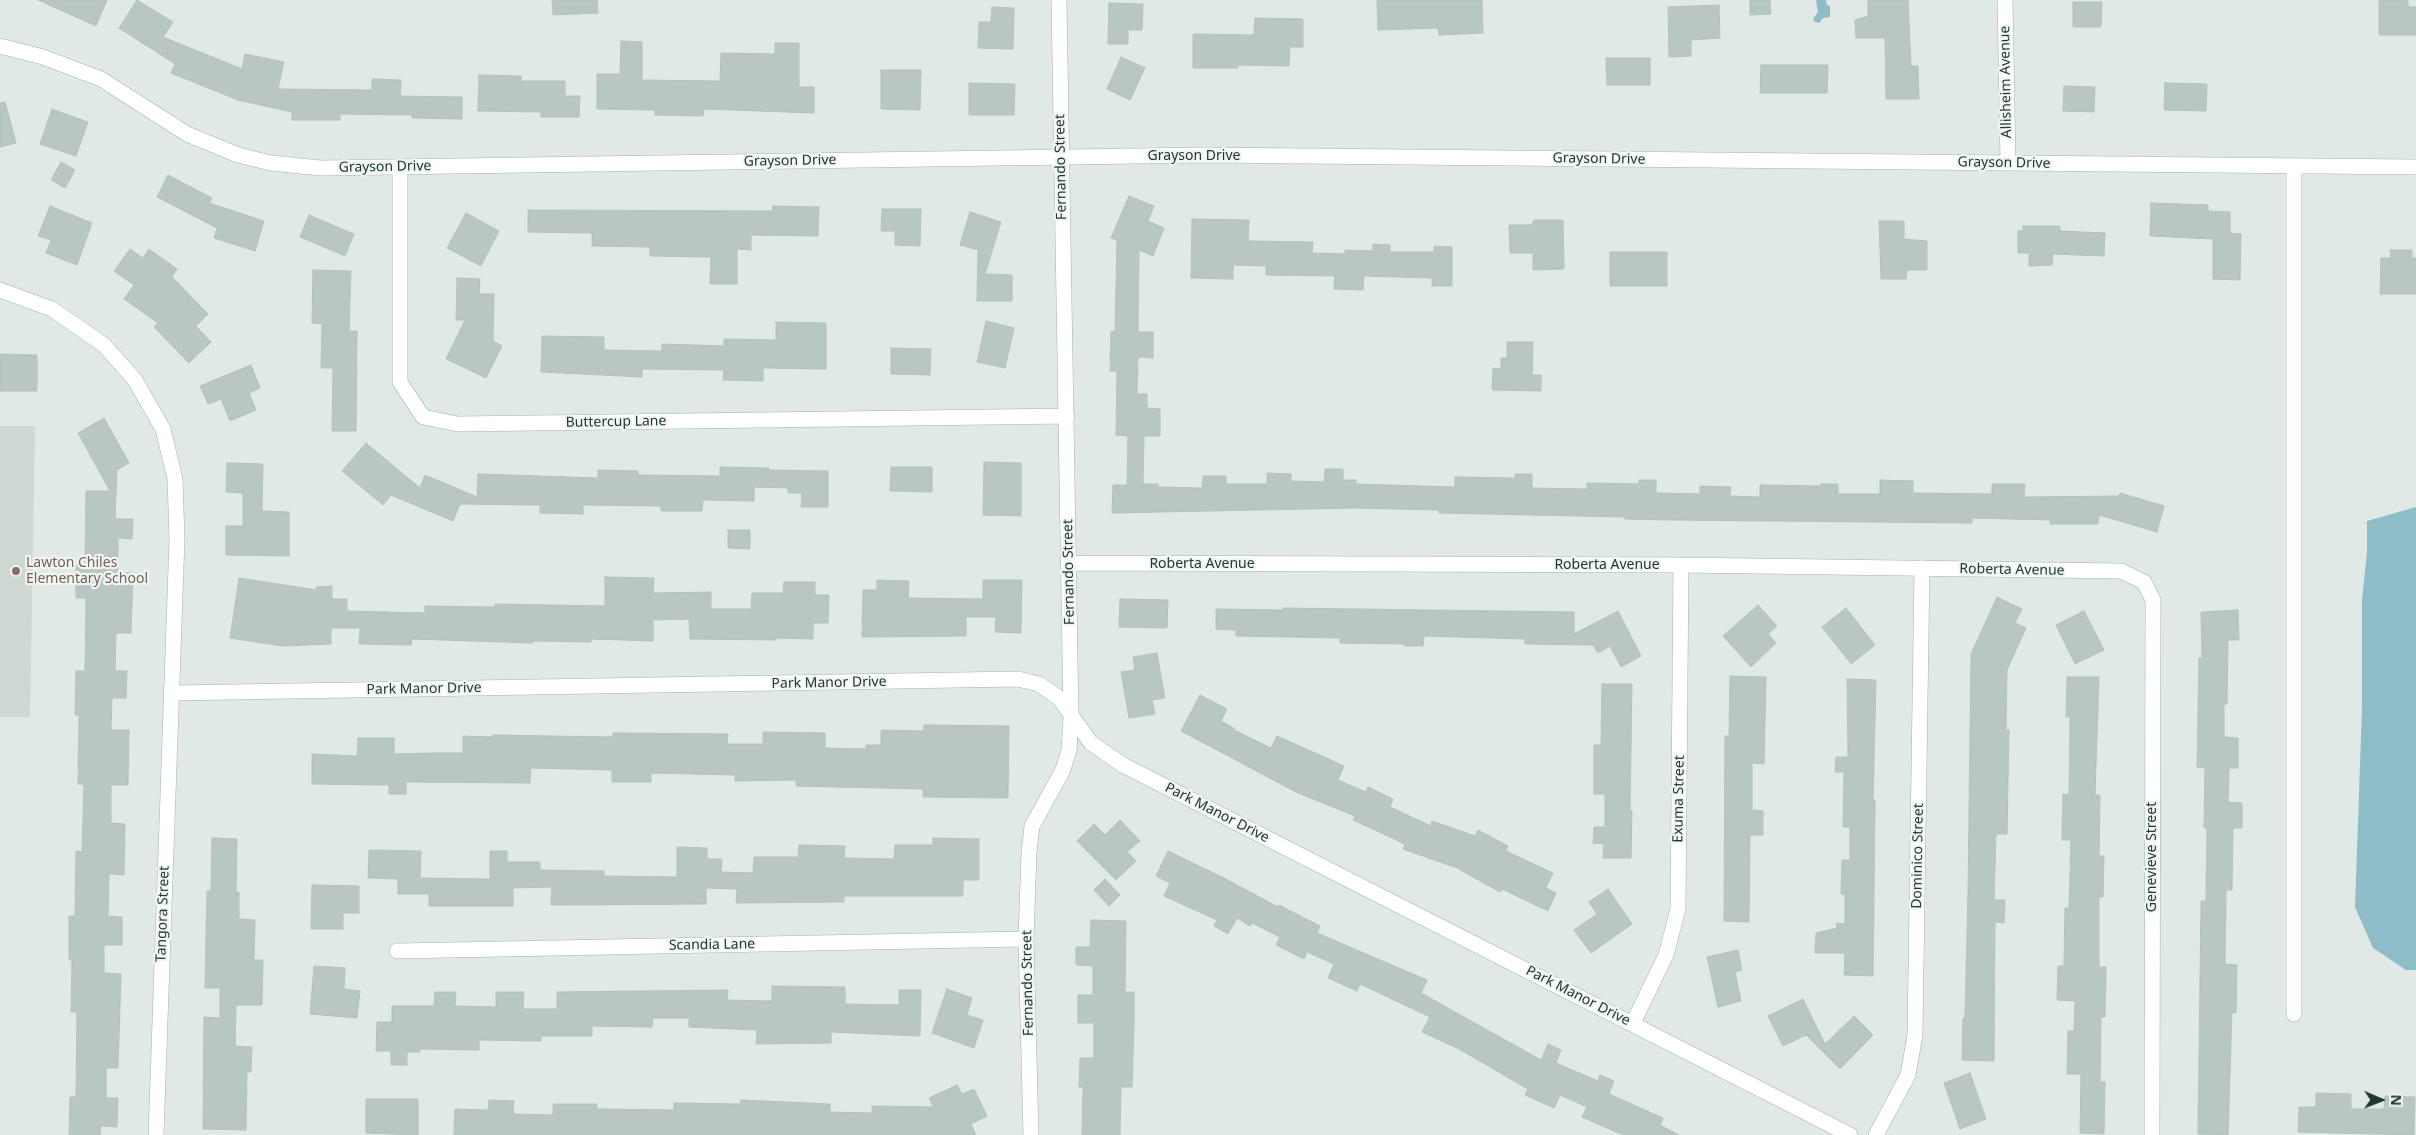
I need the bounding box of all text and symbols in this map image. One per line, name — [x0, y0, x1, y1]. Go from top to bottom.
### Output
street label: Allisheim Avenue — [1997, 26, 2015, 138]
street label: Fernando Street — [1052, 114, 1070, 220]
street label: Grayson Drive — [1148, 148, 1240, 164]
street label: Grayson Drive — [1552, 150, 1646, 168]
street label: Grayson Drive — [743, 152, 837, 170]
street label: Grayson Drive — [1957, 154, 2051, 172]
street label: Grayson Drive — [338, 158, 432, 176]
street label: Buttercup Lane — [566, 413, 666, 431]
street label: Fernando Street — [1060, 519, 1078, 625]
place label: Lawton Chiles Elementary School — [26, 555, 148, 588]
street label: Roberta Avenue — [1149, 556, 1255, 572]
street label: Roberta Avenue — [1554, 557, 1660, 573]
street label: Roberta Avenue — [1959, 561, 2065, 579]
marker: Lawton Chiles Elementary School — [10, 565, 22, 577]
street label: Park Manor Drive — [771, 674, 887, 692]
street label: Park Manor Drive — [366, 680, 482, 698]
street label: Exuma Street — [1670, 755, 1688, 843]
street label: Park Manor Drive — [1162, 779, 1272, 847]
street label: Genevieve Street — [2144, 802, 2160, 912]
street label: Dominico Street — [1909, 803, 1927, 909]
street label: Tangora Street — [153, 866, 173, 962]
street label: Fernando Street — [1019, 930, 1037, 1036]
street label: Scandia Lane — [669, 936, 755, 954]
street label: Park Manor Drive — [1523, 962, 1633, 1030]
north arrow — [2356, 1075, 2406, 1125]
text: N — [2387, 1094, 2406, 1106]

